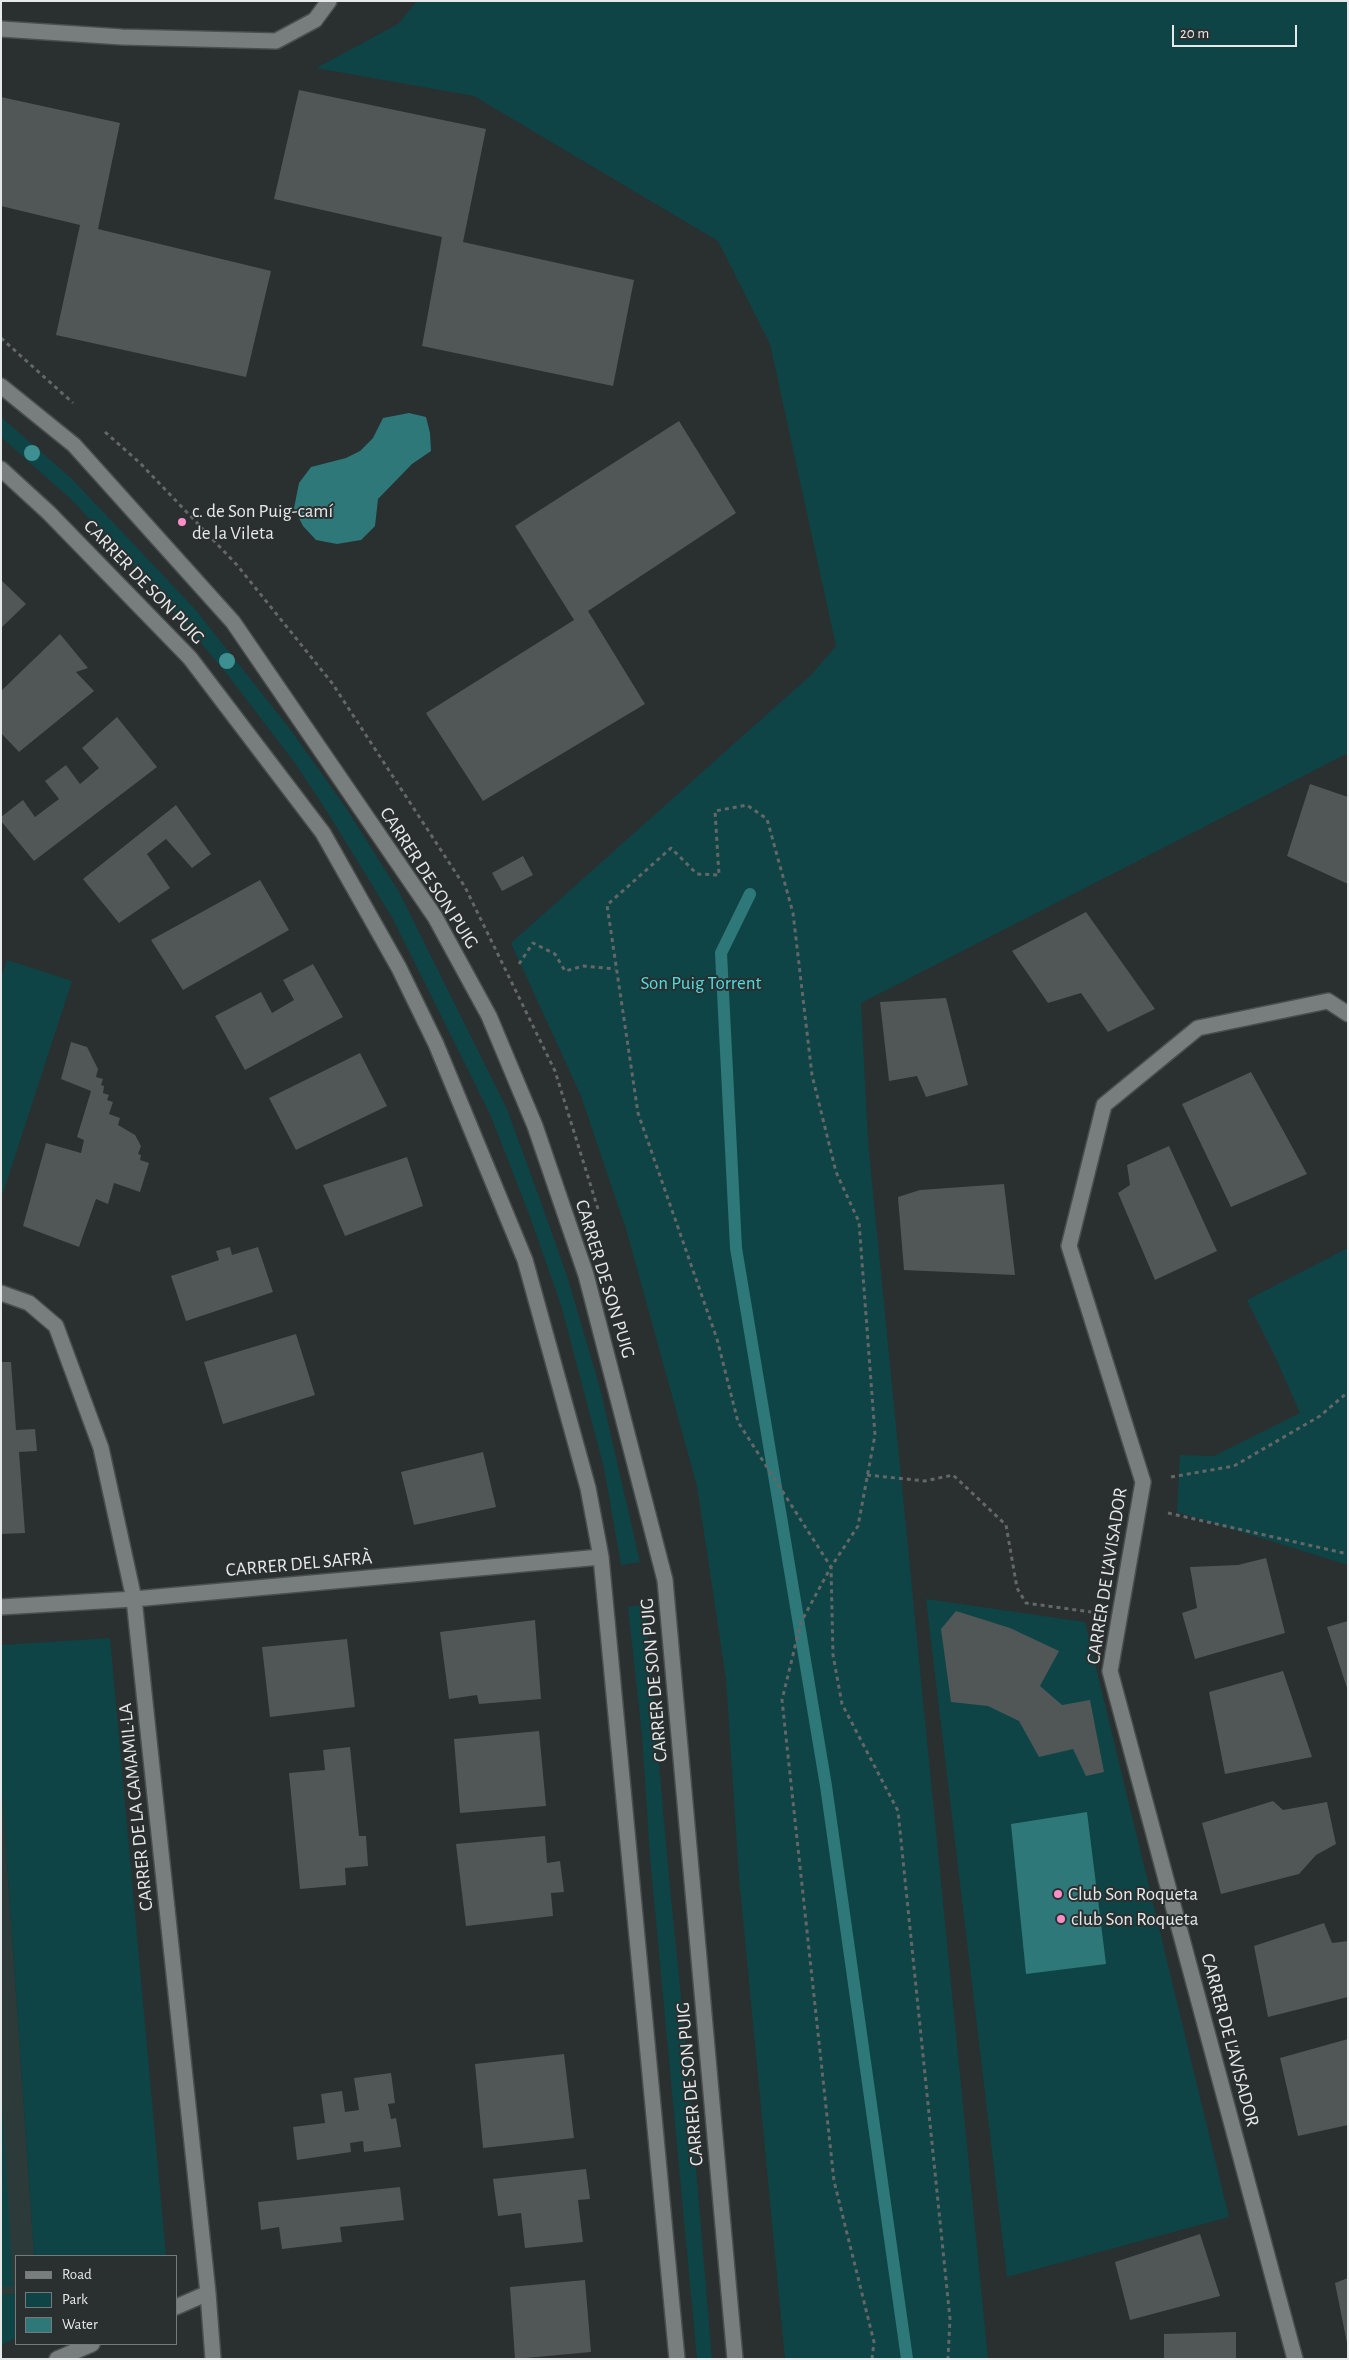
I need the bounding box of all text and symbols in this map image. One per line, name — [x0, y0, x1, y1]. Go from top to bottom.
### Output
scale bar — [1174, 15, 1299, 47]
text: 20 m — [1180, 26, 1209, 41]
place label: c. de Son Puig-camí de la Vileta — [192, 500, 333, 544]
street label: CARRER DE SON PUIG — [79, 515, 209, 649]
marker: c. de Son Puig-camí de la Vileta — [176, 516, 188, 528]
street label: CARRER DE SON PUIG — [375, 803, 483, 953]
park label: Son Puig Torrent — [640, 972, 762, 994]
street label: CARRER DE SON PUIG — [570, 1197, 640, 1361]
street label: CARRER DE L'AVISADOR — [1082, 1486, 1132, 1666]
street label: CARRER DEL SAFRÀ — [225, 1546, 373, 1582]
street label: CARRER DE SON PUIG — [635, 1597, 673, 1763]
street label: CARRER DE LA CAMAMIL·LA — [114, 1702, 158, 1912]
place label: Club Son Roqueta — [1068, 1883, 1198, 1905]
marker: Club Son Roqueta — [1052, 1888, 1064, 1900]
place label: club Son Roqueta — [1071, 1908, 1198, 1930]
marker: club Son Roqueta — [1055, 1913, 1067, 1925]
street label: CARRER DE L'AVISADOR — [1196, 1951, 1264, 2129]
street label: CARRER DE SON PUIG — [671, 2001, 709, 2167]
legend — [15, 2255, 178, 2345]
text: Road — [62, 2267, 92, 2282]
text: Park — [62, 2292, 88, 2307]
text: Water — [62, 2317, 98, 2332]

